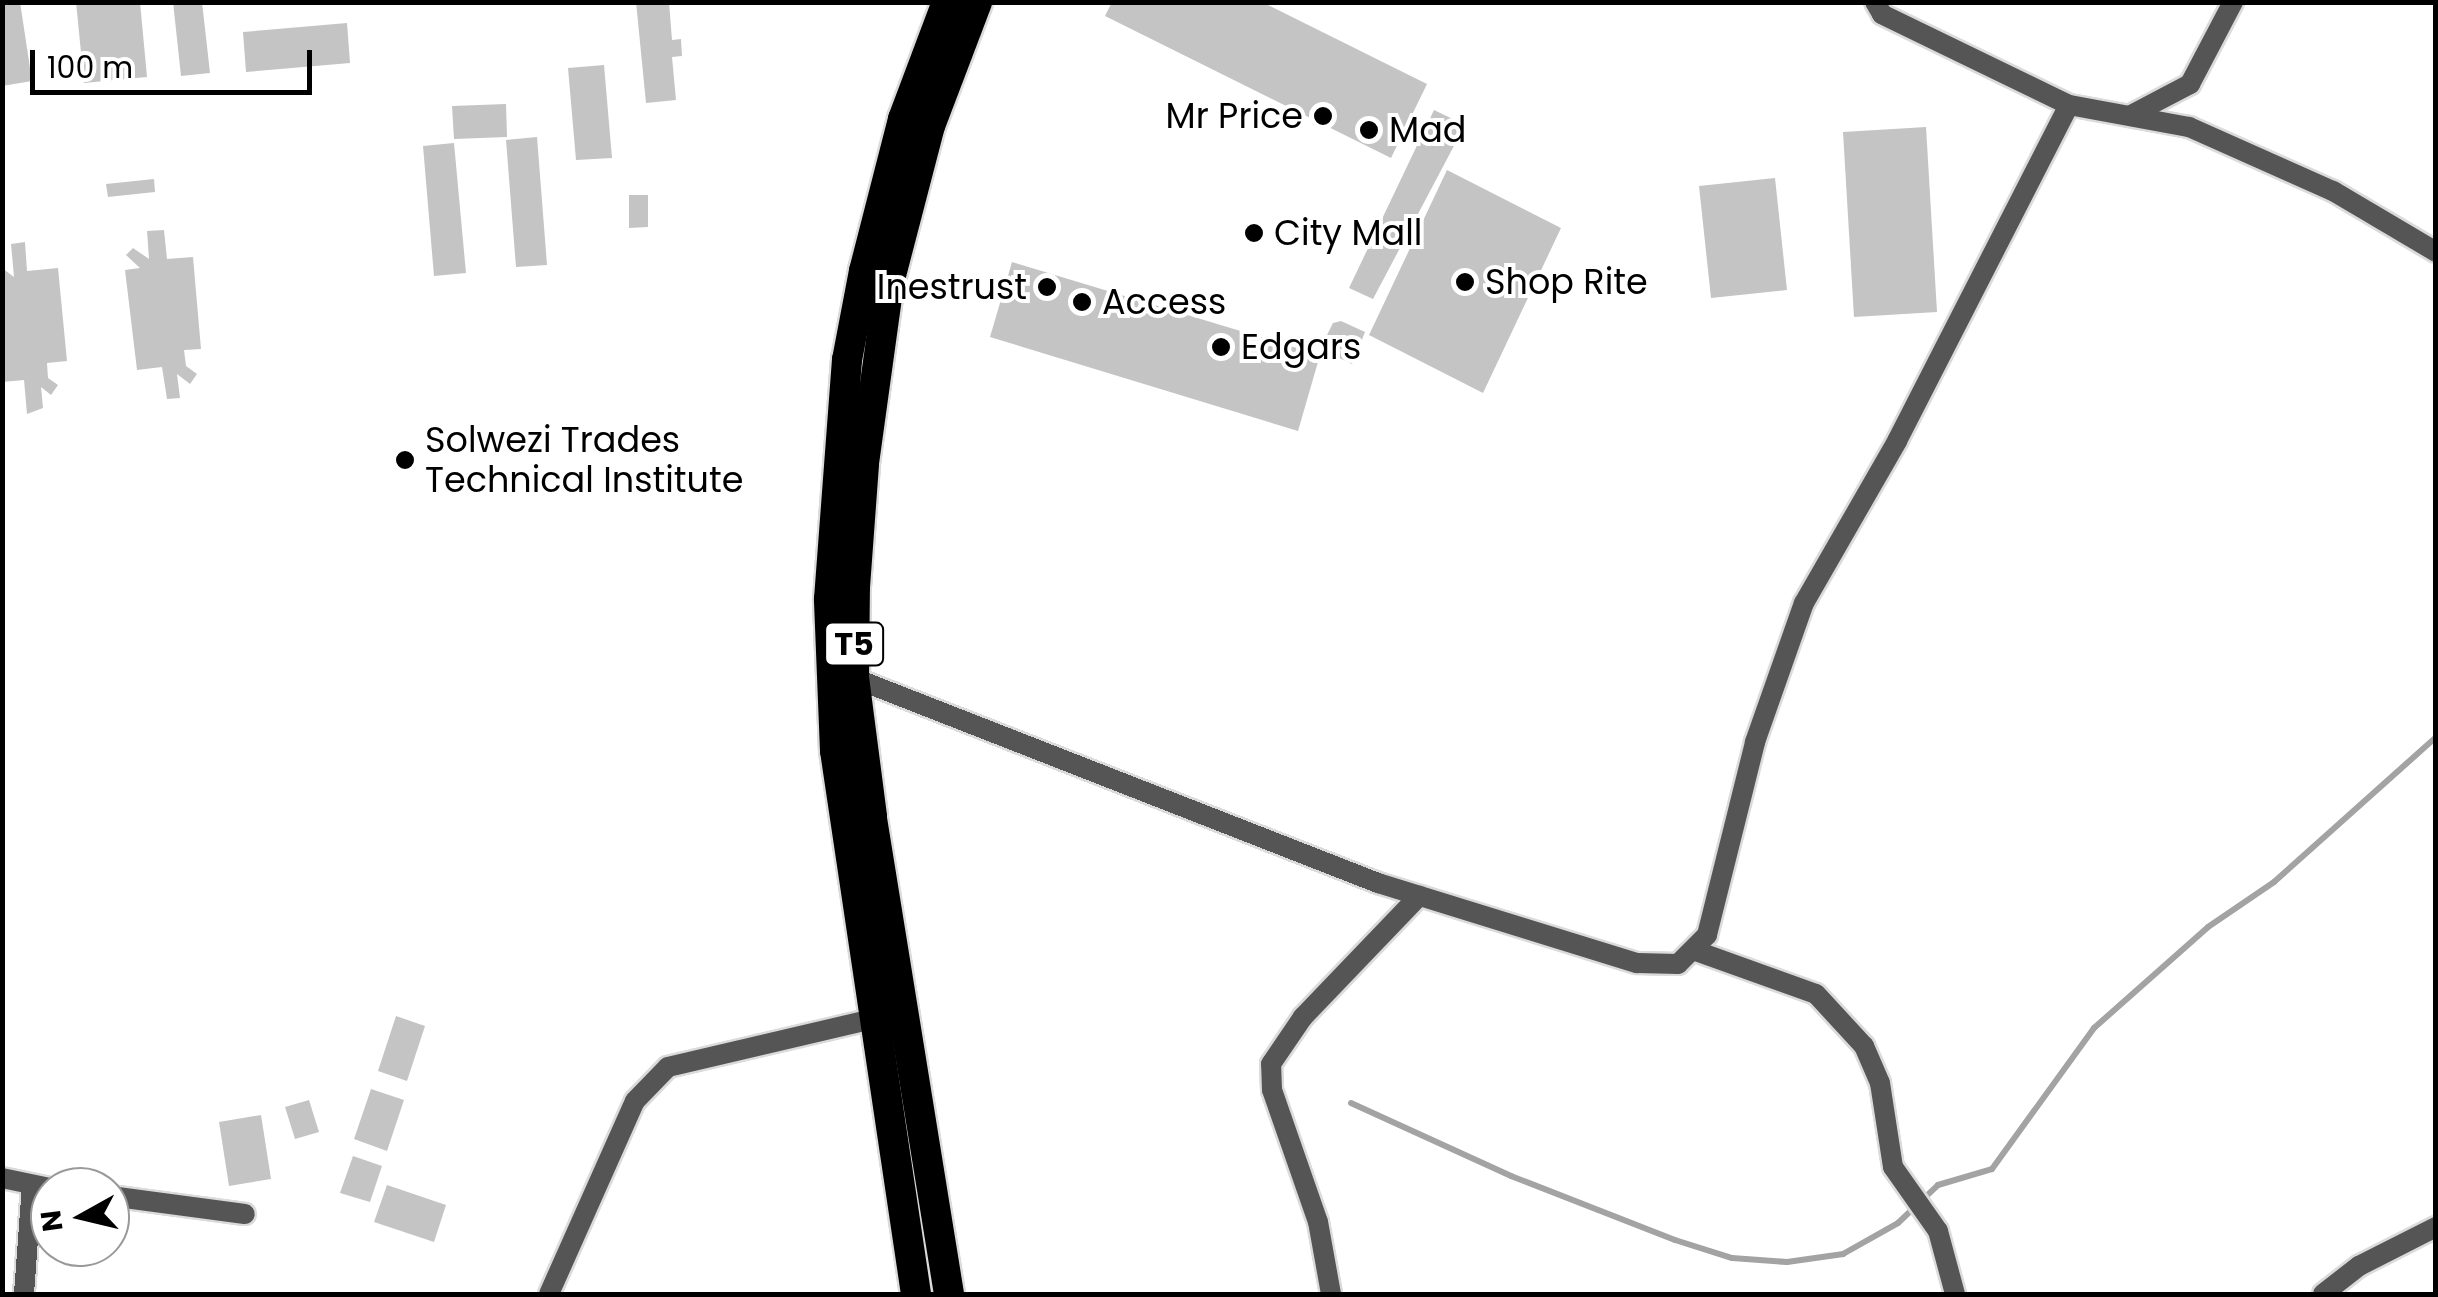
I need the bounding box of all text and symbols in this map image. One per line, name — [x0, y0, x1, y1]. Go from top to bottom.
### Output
scale bar — [35, 30, 318, 92]
text: 100 m — [47, 46, 133, 89]
place label: Mr Price — [1166, 95, 1303, 137]
marker: Mr Price — [1312, 105, 1334, 127]
place label: Mad — [1389, 109, 1466, 151]
marker: Mad — [1358, 119, 1380, 141]
place label: City Mall — [1274, 212, 1422, 254]
marker: City Mall — [1243, 222, 1265, 244]
place label: Shop Rite — [1485, 261, 1648, 303]
place label: Inestrust — [877, 266, 1027, 308]
marker: Shop Rite — [1454, 271, 1476, 293]
marker: Inestrust — [1036, 276, 1058, 298]
place label: Access — [1102, 281, 1226, 323]
marker: Access — [1071, 291, 1093, 313]
place label: Edgars — [1241, 326, 1361, 368]
marker: Edgars — [1210, 336, 1232, 358]
place label: Solwezi Trades Technical Institute — [425, 419, 743, 501]
marker: Solwezi Trades Technical Institute — [394, 449, 416, 471]
road number: T5 — [824, 617, 884, 671]
north arrow — [30, 1167, 130, 1267]
text: N — [31, 1208, 73, 1234]

